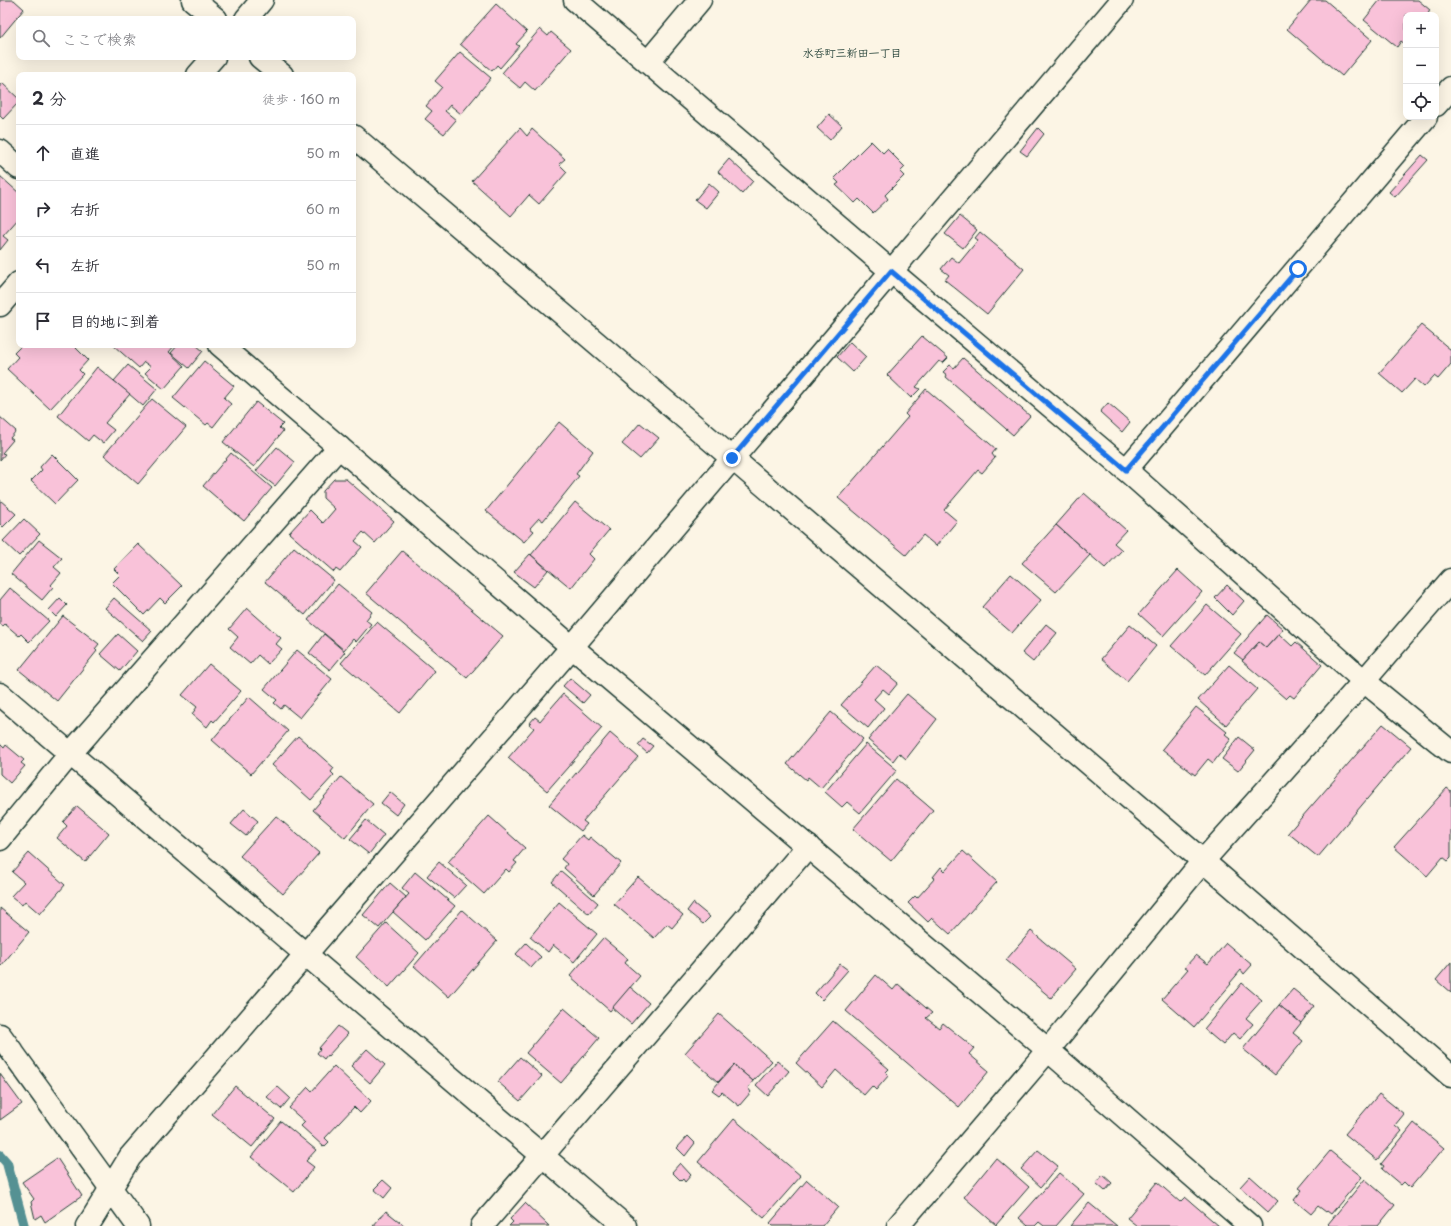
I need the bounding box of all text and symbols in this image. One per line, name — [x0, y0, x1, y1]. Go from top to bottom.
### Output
map controls — [1403, 12, 1439, 120]
button: + — [1403, 12, 1439, 48]
search box — [16, 16, 356, 60]
icon: search — [30, 27, 52, 49]
text: ここで検索 — [62, 27, 137, 50]
district label: 水呑町三新田一丁目 — [803, 44, 902, 61]
button: − — [1403, 48, 1439, 84]
button: locate — [1403, 84, 1439, 120]
text: 2 分 — [32, 85, 66, 111]
text: 徒歩 · 160 m — [263, 89, 340, 108]
text: 直進 — [70, 141, 100, 164]
icon: ahead — [32, 142, 54, 164]
text: 50 m — [306, 143, 340, 162]
text: 右折 — [70, 197, 100, 220]
icon: right — [32, 198, 54, 220]
text: 60 m — [306, 199, 340, 218]
text: 左折 — [70, 253, 100, 276]
icon: left — [32, 254, 54, 276]
text: 50 m — [306, 255, 340, 274]
route start — [1289, 260, 1307, 278]
text: 目的地に到着 — [70, 309, 160, 332]
icon: arrive — [32, 310, 54, 332]
route end — [723, 449, 741, 467]

